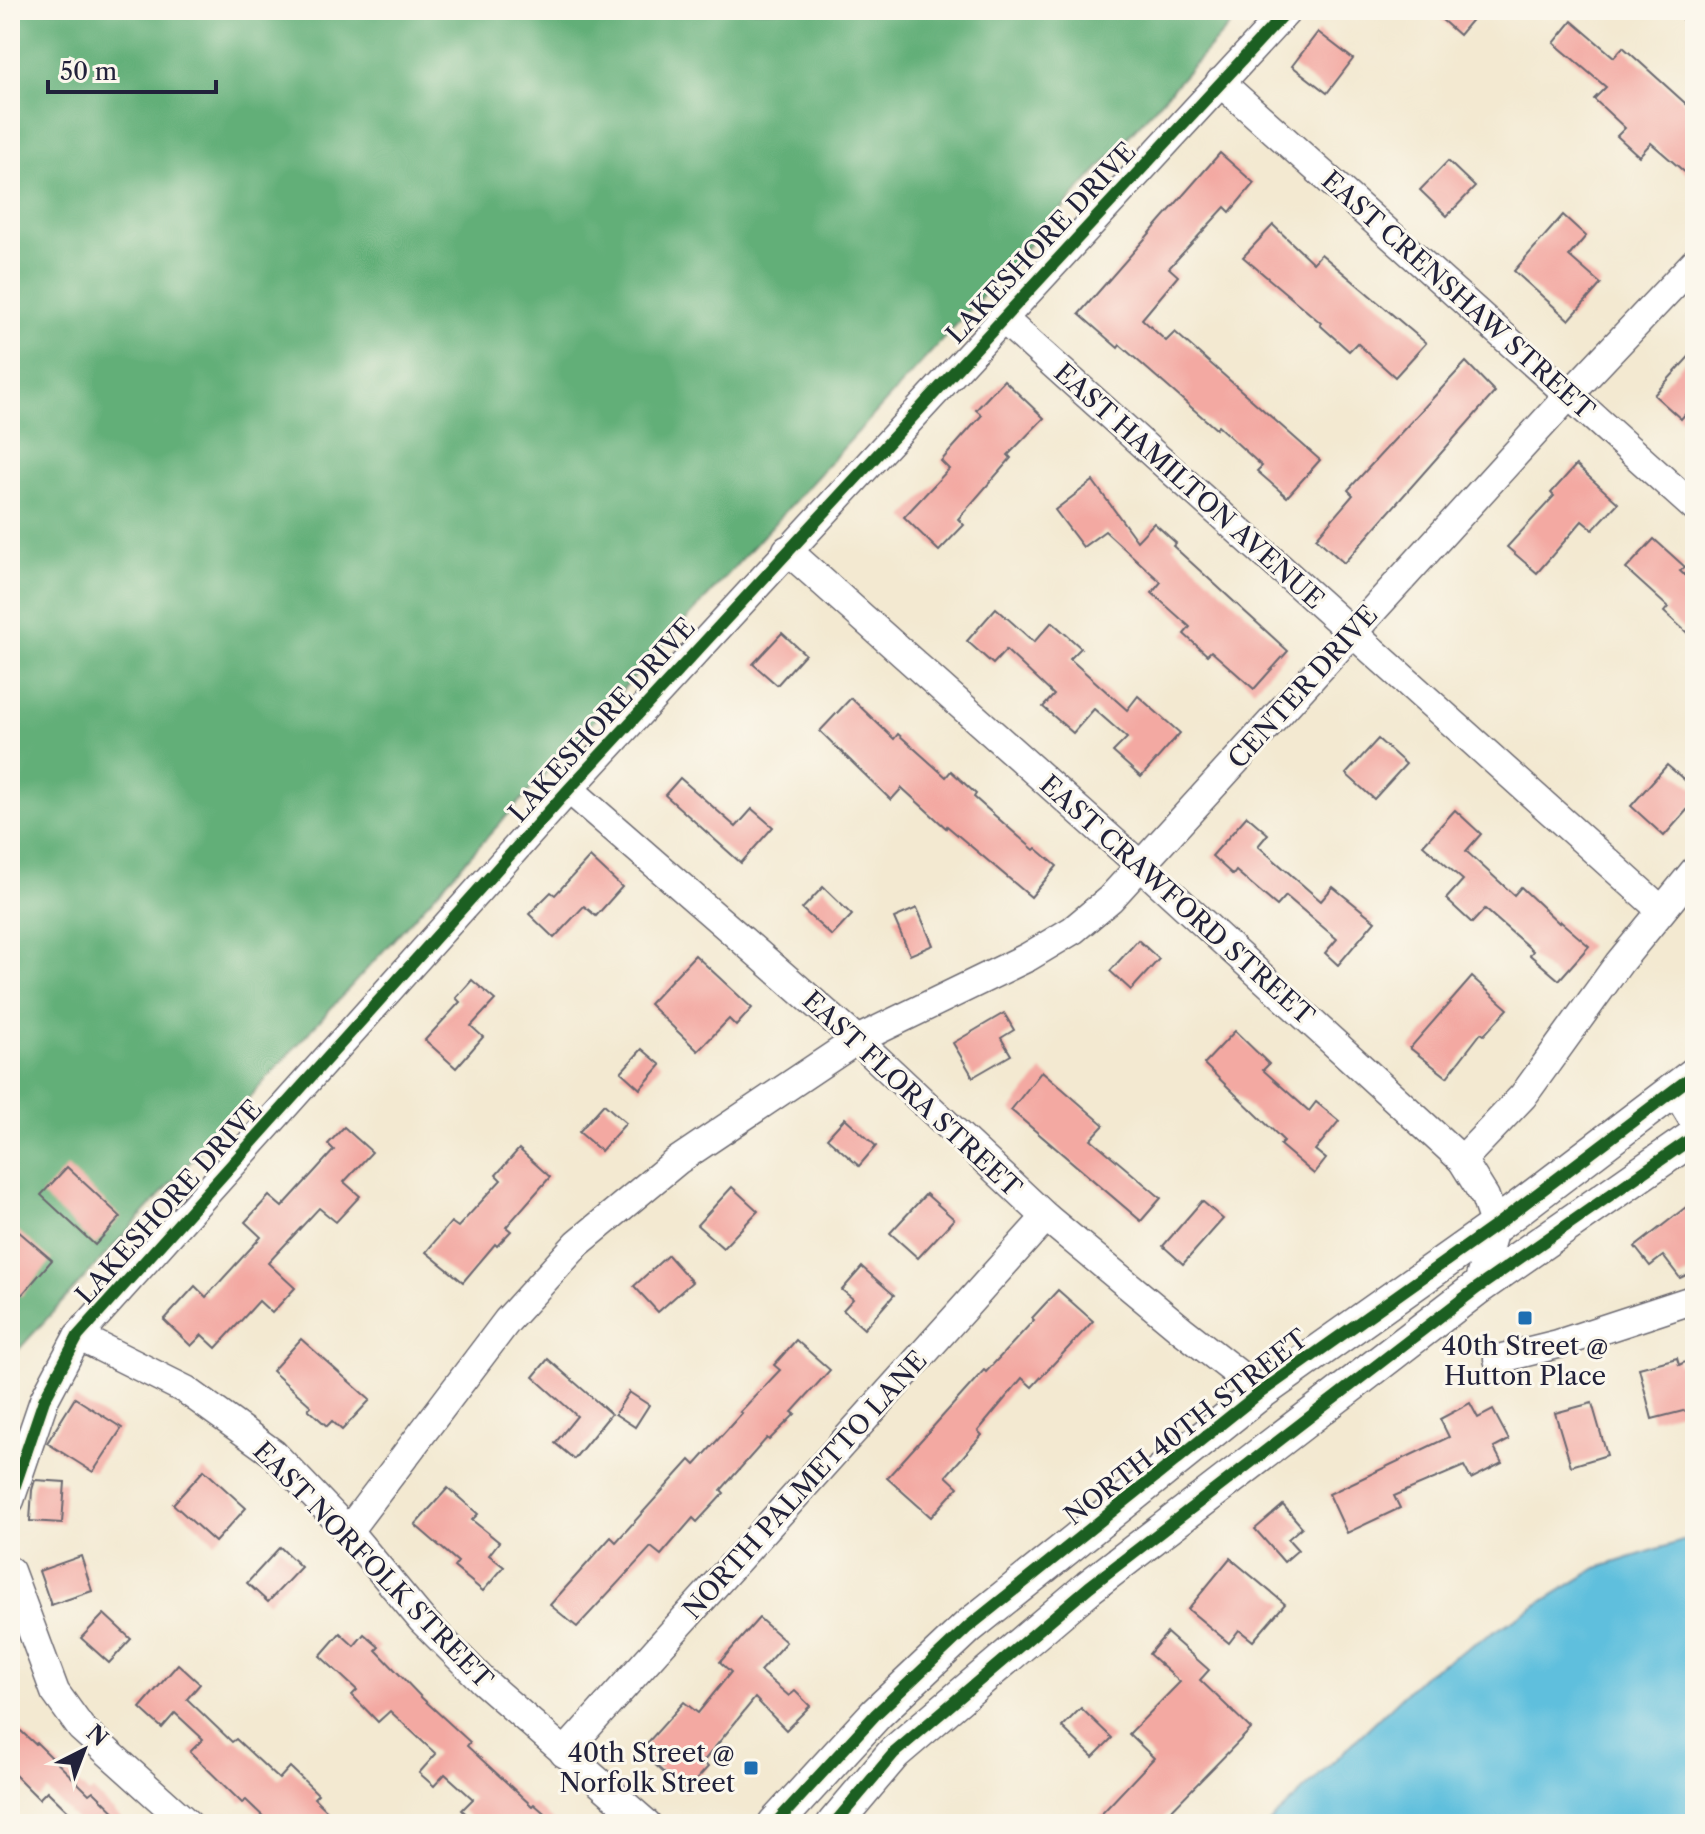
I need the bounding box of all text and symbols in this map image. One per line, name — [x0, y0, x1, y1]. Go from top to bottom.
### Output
scale bar — [48, 44, 216, 94]
text: 50 m — [60, 57, 117, 86]
street label: LAKESHORE DRIVE — [939, 136, 1143, 350]
street label: EAST CRENSHAW STREET — [1315, 164, 1601, 426]
street label: EAST HAMILTON AVENUE — [1047, 356, 1331, 616]
street label: CENTER DRIVE — [1222, 599, 1384, 775]
street label: LAKESHORE DRIVE — [502, 611, 702, 829]
street label: EAST CRAWFORD STREET — [1033, 768, 1321, 1032]
street label: EAST FLORA STREET — [796, 984, 1028, 1204]
street label: LAKESHORE DRIVE — [69, 1093, 269, 1311]
marker: 40th Street @ Hutton Place — [1516, 1309, 1534, 1327]
street label: NORTH 40TH STREET — [1058, 1322, 1314, 1532]
place label: 40th Street @ Hutton Place — [1441, 1330, 1609, 1392]
street label: NORTH PALMETTO LANE — [676, 1345, 934, 1625]
street label: EAST NORFOLK STREET — [246, 1435, 500, 1696]
north arrow — [44, 1710, 124, 1790]
text: N — [81, 1719, 113, 1752]
place label: 40th Street @ Norfolk Street — [560, 1737, 736, 1799]
marker: 40th Street @ Norfolk Street — [742, 1759, 760, 1777]

